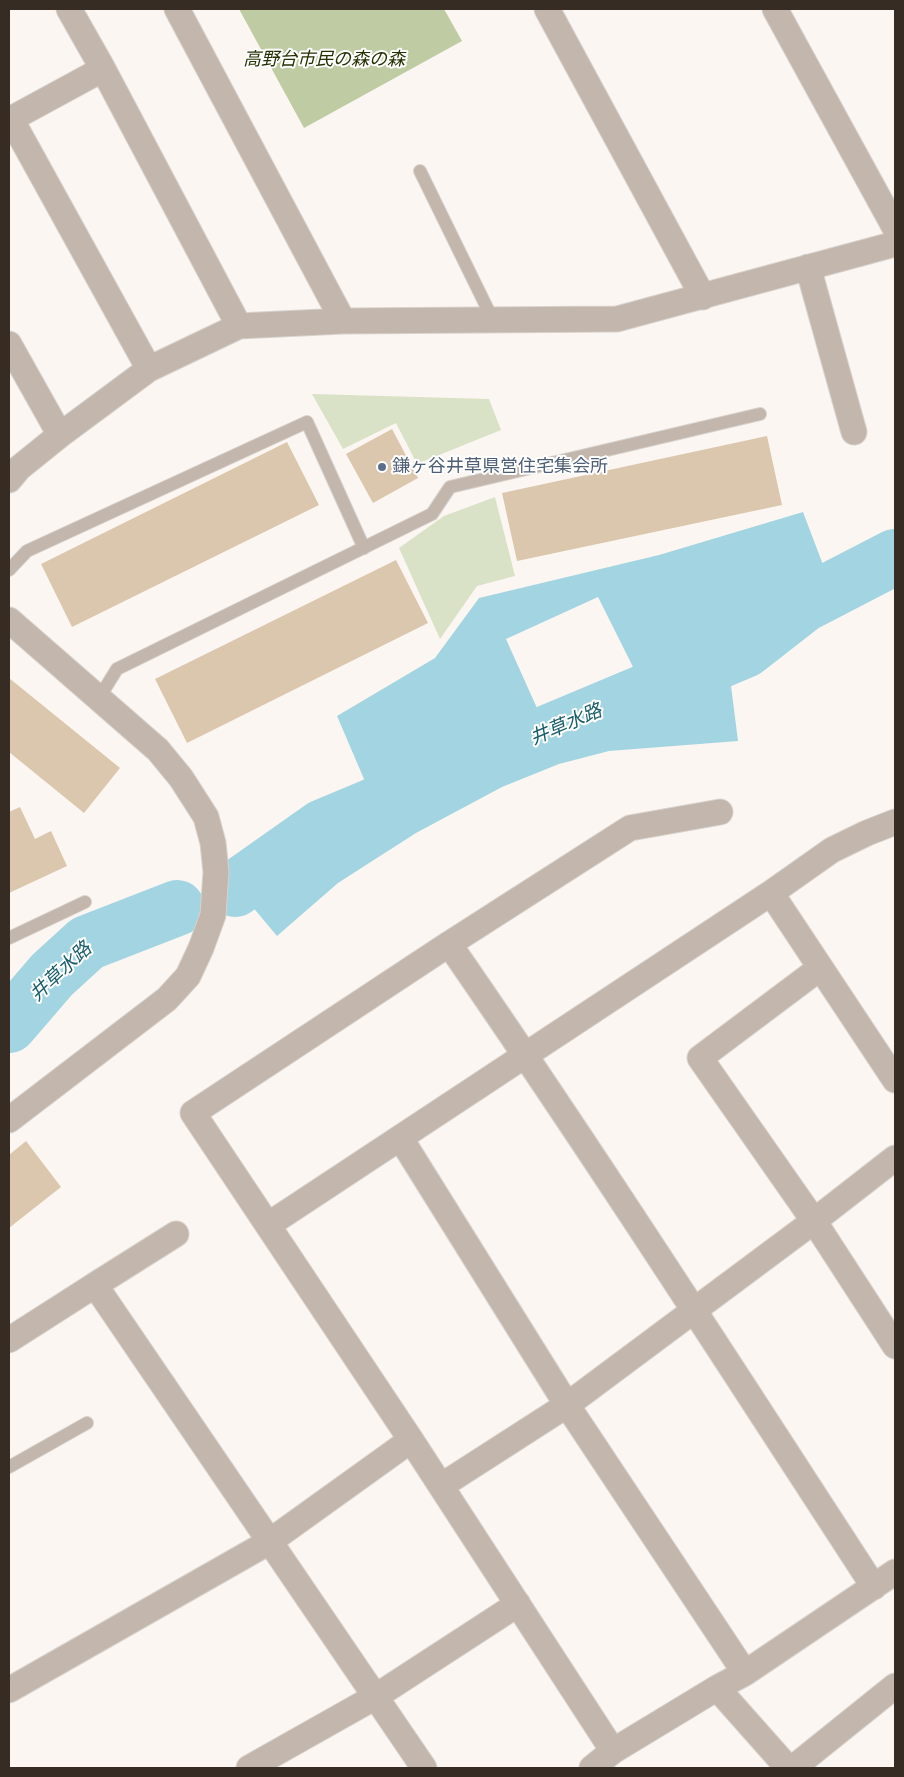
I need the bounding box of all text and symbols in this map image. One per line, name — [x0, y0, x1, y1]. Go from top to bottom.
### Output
park label: 高野台市民の森の森 — [243, 49, 405, 71]
place label: 鎌ヶ谷井草県営住宅集会所 — [392, 456, 608, 478]
marker: 鎌ヶ谷井草県営住宅集会所 — [376, 461, 388, 473]
water label: 井草水路 — [527, 700, 605, 750]
water label: 井草水路 — [25, 938, 97, 1006]

